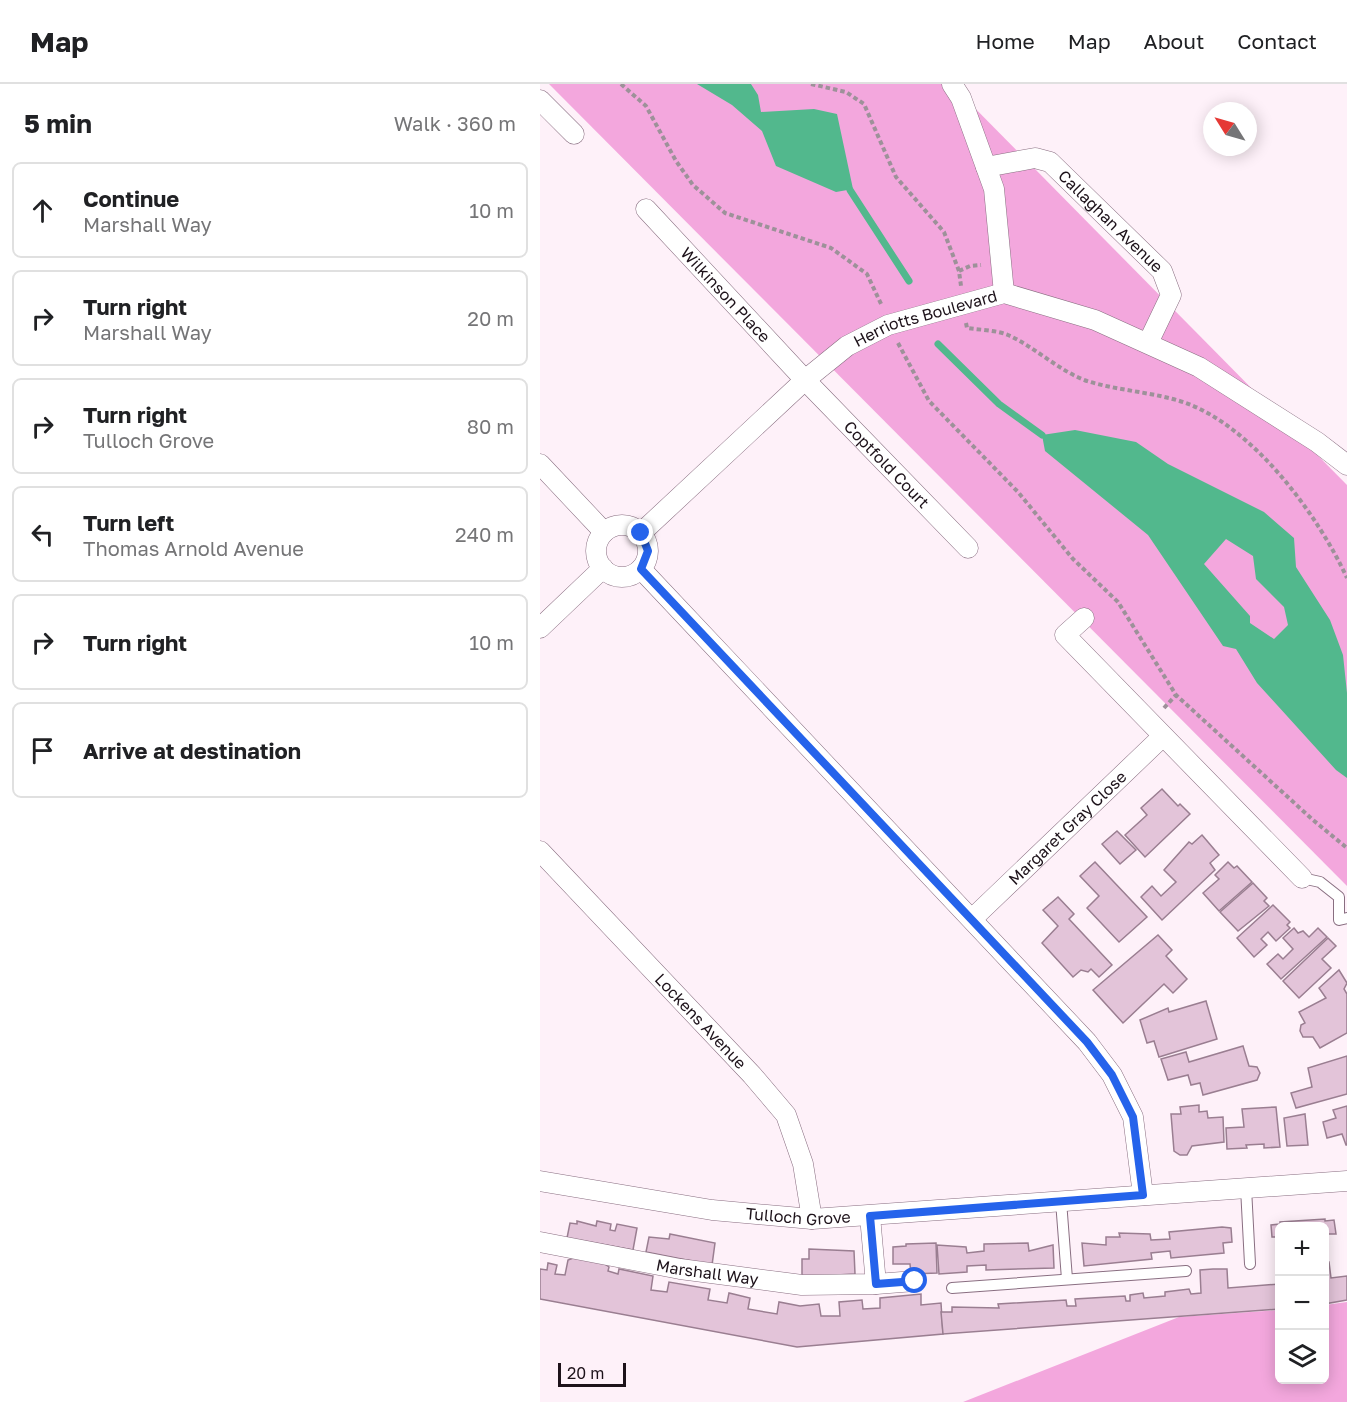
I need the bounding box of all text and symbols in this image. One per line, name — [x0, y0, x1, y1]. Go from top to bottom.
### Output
text: Map — [30, 25, 88, 58]
text: Home — [975, 28, 1035, 54]
text: Map — [1068, 28, 1111, 54]
text: About — [1144, 28, 1204, 54]
text: Contact — [1237, 28, 1317, 54]
north arrow — [1203, 102, 1257, 156]
text: 5 min — [24, 108, 92, 139]
text: Walk · 360 m — [394, 111, 516, 135]
street label: Callaghan Avenue — [1054, 166, 1167, 276]
text: Continue — [83, 185, 179, 212]
icon: ahead — [26, 194, 59, 227]
text: 10 m — [469, 198, 514, 222]
text: Marshall Way — [83, 212, 212, 236]
street label: Wilkinson Place — [677, 243, 775, 346]
street label: Herriotts Boulevard — [850, 285, 999, 351]
text: Turn right — [83, 293, 187, 320]
icon: right — [26, 302, 59, 335]
text: 20 m — [467, 306, 514, 330]
text: Marshall Way — [83, 320, 212, 344]
text: Turn right — [83, 401, 187, 428]
icon: right — [26, 410, 59, 443]
text: 80 m — [467, 414, 514, 438]
street label: Coptfold Court — [840, 416, 934, 512]
text: Tulloch Grove — [83, 428, 214, 452]
text: Turn left — [83, 509, 174, 536]
icon: left — [26, 518, 59, 551]
route end — [627, 519, 653, 545]
text: 240 m — [455, 522, 514, 546]
text: Thomas Arnold Avenue — [83, 536, 304, 560]
icon: right — [26, 626, 59, 659]
text: Turn right — [83, 629, 187, 656]
text: 10 m — [469, 630, 514, 654]
icon: arrive — [26, 734, 59, 767]
text: Arrive at destination — [83, 737, 301, 764]
street label: Margaret Gray Close — [1004, 767, 1131, 889]
street label: Lockens Avenue — [651, 969, 751, 1073]
street label: Tulloch Grove — [745, 1203, 851, 1229]
map controls — [1275, 1222, 1329, 1384]
button: + — [1275, 1222, 1329, 1276]
street label: Marshall Way — [654, 1255, 760, 1289]
route start — [901, 1267, 927, 1293]
button: − — [1275, 1276, 1329, 1330]
button: layers — [1275, 1330, 1329, 1384]
scale bar — [558, 1360, 626, 1388]
text: 20 m — [567, 1363, 604, 1383]

